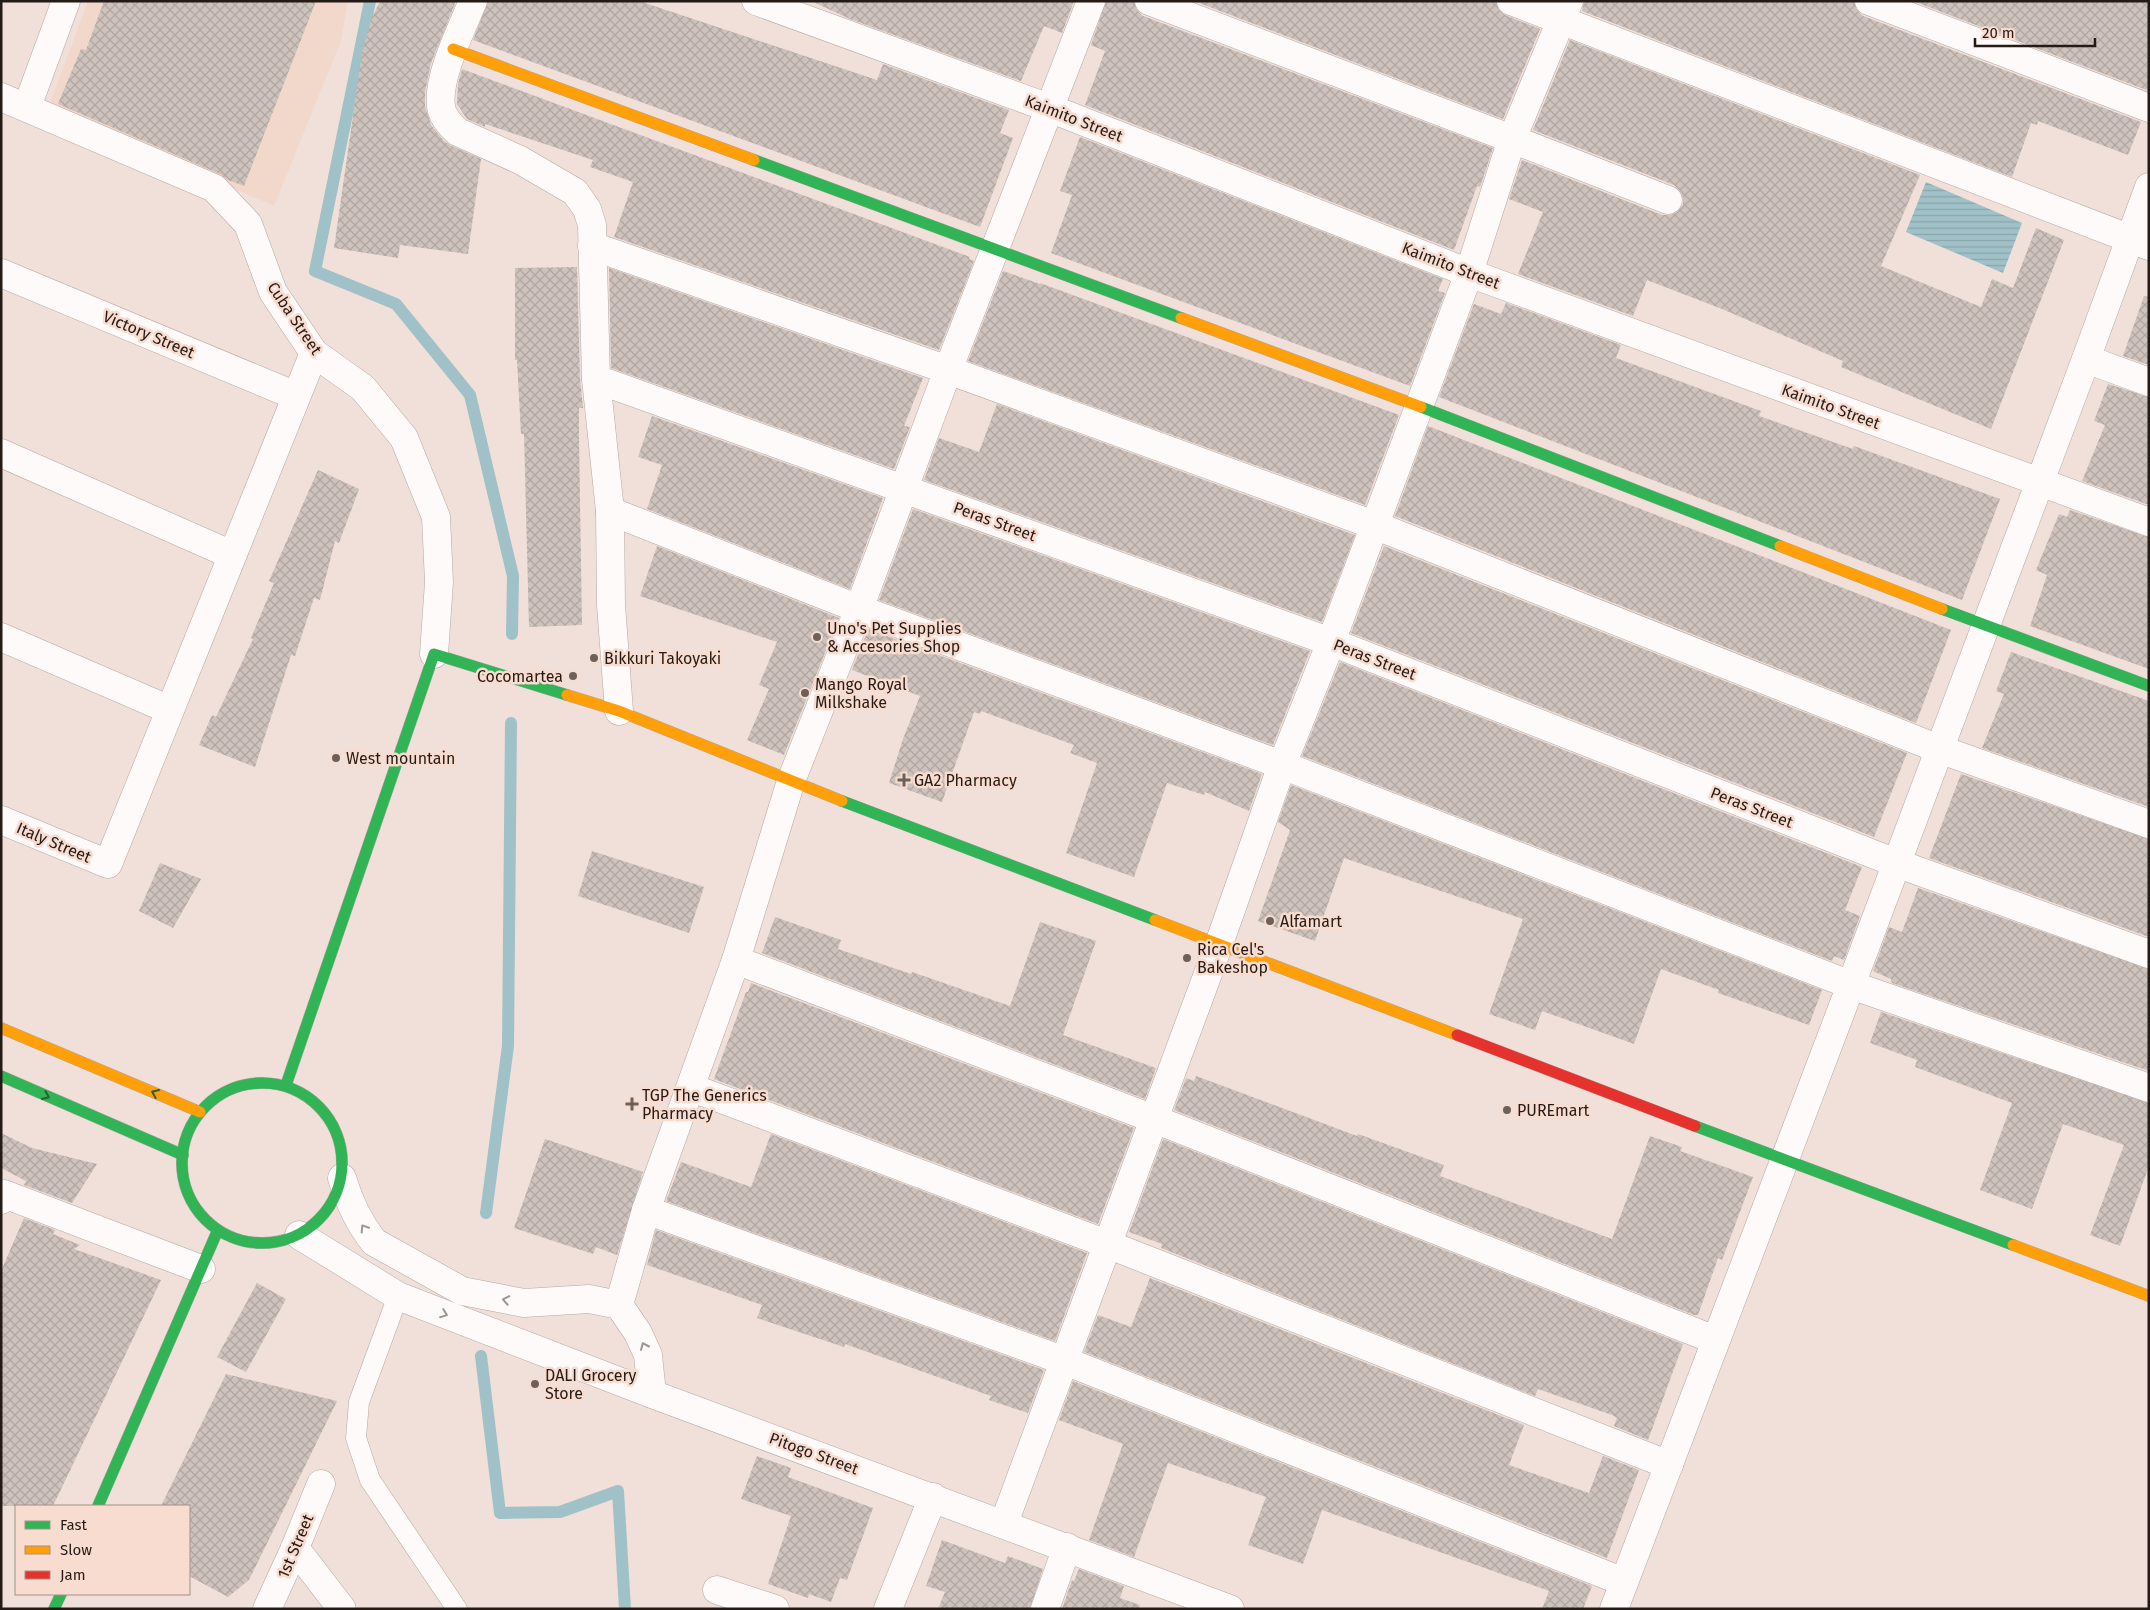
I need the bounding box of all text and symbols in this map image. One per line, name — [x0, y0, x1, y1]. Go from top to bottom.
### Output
scale bar — [1975, 15, 2095, 47]
text: 20 m — [1982, 24, 2015, 42]
street label: Kaimito Street — [1022, 91, 1126, 146]
street label: Kaimito Street — [1399, 238, 1503, 293]
street label: Cuba Street — [263, 278, 326, 358]
street label: Victory Street — [100, 307, 198, 362]
street label: Kaimito Street — [1779, 380, 1883, 433]
street label: Peras Street — [951, 498, 1039, 545]
place label: Uno's Pet Supplies & Accesories Shop — [827, 619, 961, 656]
marker: Uno's Pet Supplies & Accesories Shop — [811, 631, 823, 643]
street label: Peras Street — [1331, 635, 1419, 684]
place label: Bikkuri Takoyaki — [604, 649, 721, 668]
marker: Bikkuri Takoyaki — [588, 652, 600, 664]
place label: Cocomartea — [477, 667, 563, 686]
marker: Cocomartea — [567, 670, 579, 682]
place label: Mango Royal Milkshake — [815, 675, 907, 712]
marker: Mango Royal Milkshake — [799, 687, 811, 699]
place label: West mountain — [346, 749, 455, 768]
marker: West mountain — [330, 752, 342, 764]
place label: GA2 Pharmacy — [914, 771, 1017, 790]
marker: GA2 Pharmacy — [898, 774, 910, 786]
street label: Peras Street — [1708, 783, 1796, 832]
street label: Italy Street — [14, 818, 94, 867]
place label: Alfamart — [1280, 912, 1342, 931]
marker: Alfamart — [1264, 915, 1276, 927]
place label: Rica Cel's Bakeshop — [1197, 940, 1268, 977]
marker: Rica Cel's Bakeshop — [1181, 952, 1193, 964]
place label: TGP The Generics Pharmacy — [642, 1086, 767, 1123]
one-way arrow — [151, 1088, 160, 1099]
one-way arrow — [41, 1089, 50, 1100]
marker: TGP The Generics Pharmacy — [626, 1098, 638, 1110]
place label: PUREmart — [1517, 1101, 1590, 1120]
marker: PUREmart — [1501, 1104, 1513, 1116]
one-way arrow — [361, 1225, 370, 1234]
one-way arrow — [501, 1295, 510, 1305]
one-way arrow — [439, 1308, 448, 1318]
one-way arrow — [639, 1342, 650, 1351]
place label: DALI Grocery Store — [545, 1366, 637, 1403]
marker: DALI Grocery Store — [529, 1378, 541, 1390]
street label: Pitogo Street — [767, 1429, 861, 1479]
legend — [15, 1505, 190, 1595]
street label: 1st Street — [273, 1511, 318, 1581]
text: Fast — [60, 1516, 87, 1534]
text: Slow — [60, 1541, 92, 1559]
text: Jam — [60, 1566, 86, 1584]

